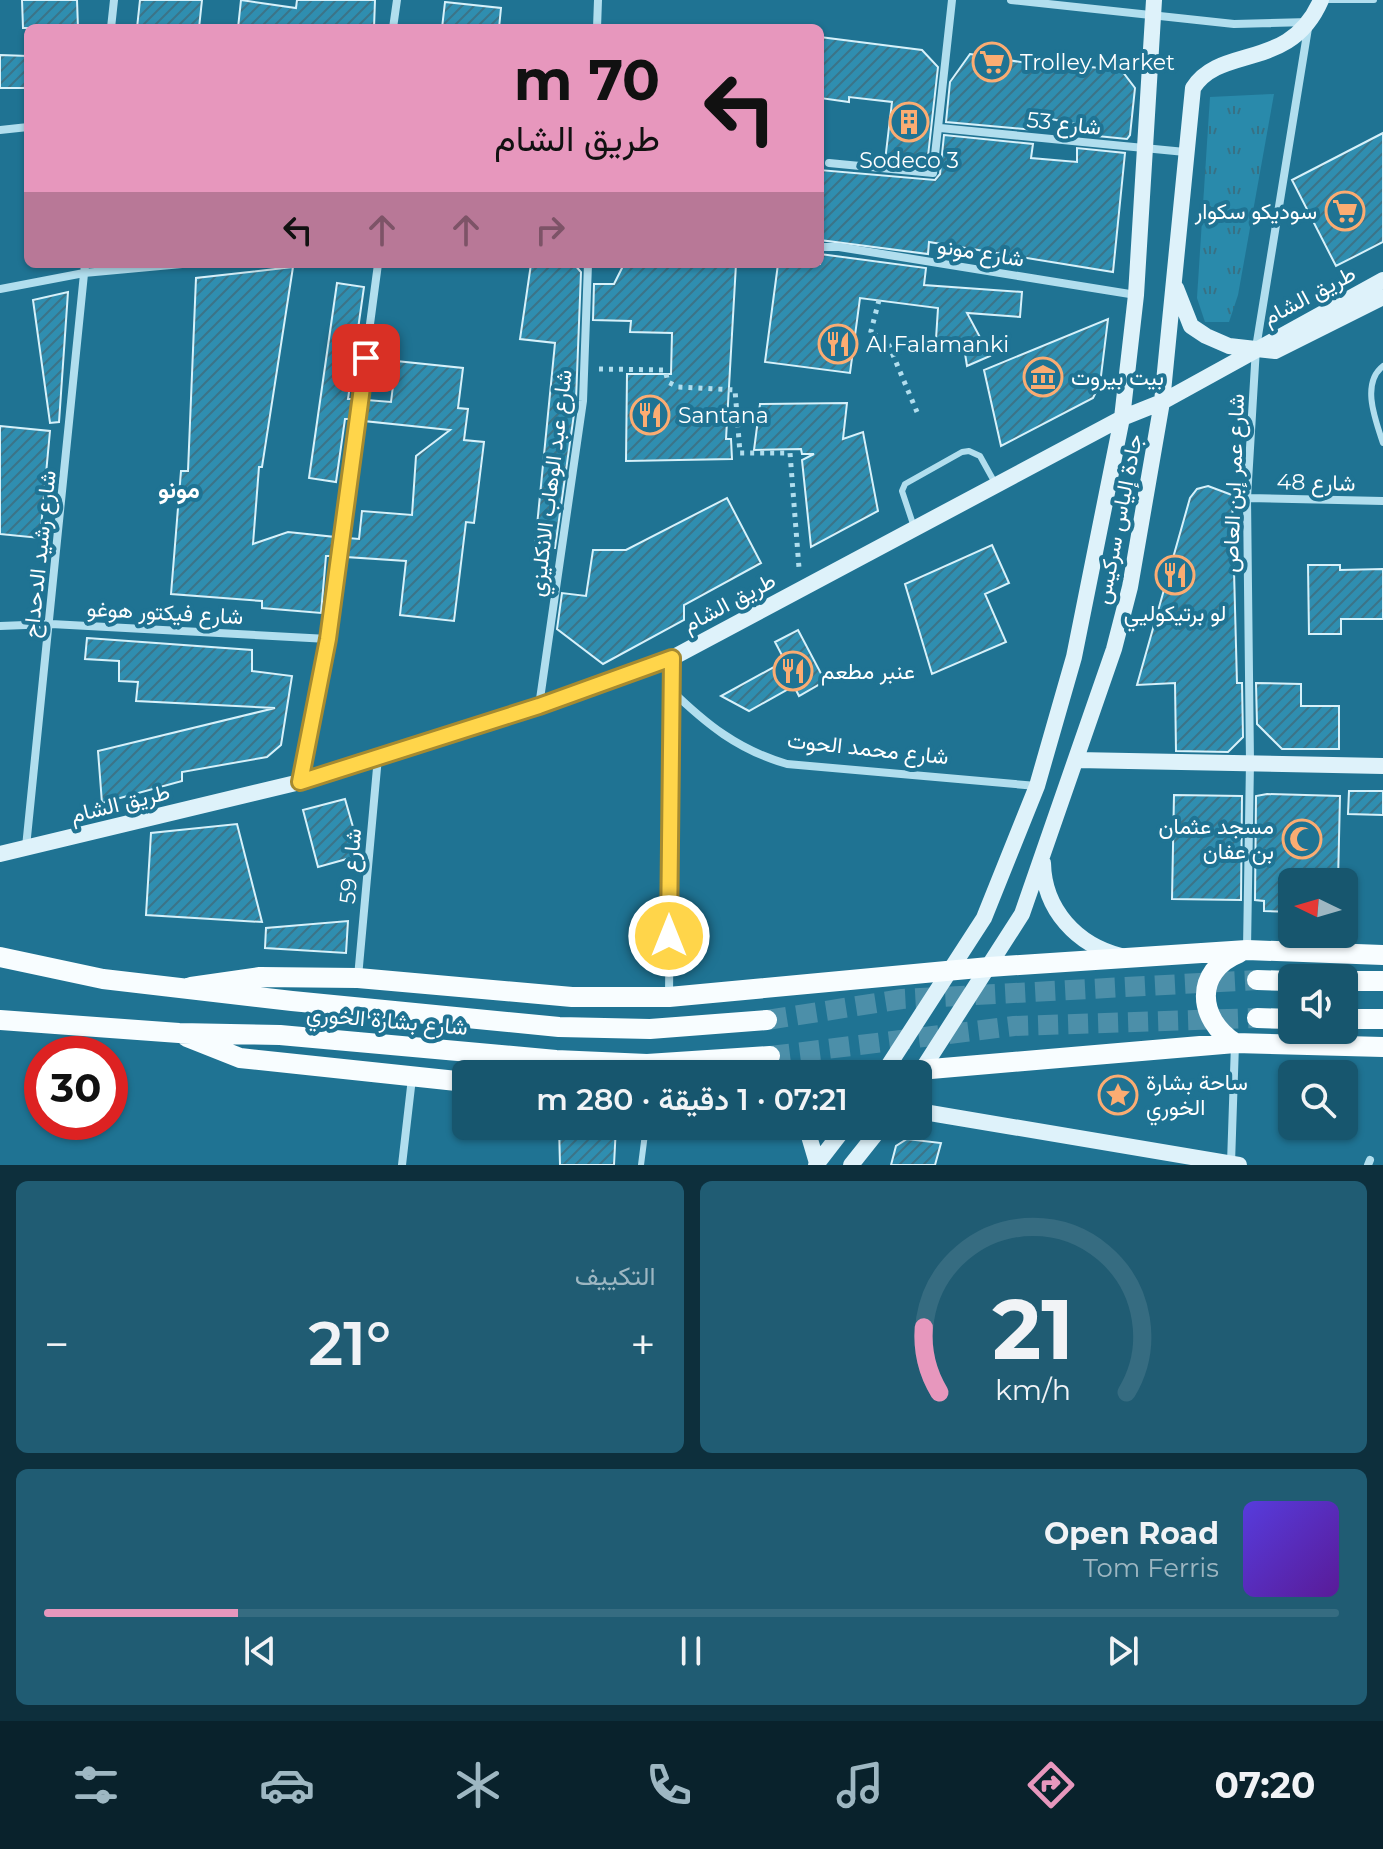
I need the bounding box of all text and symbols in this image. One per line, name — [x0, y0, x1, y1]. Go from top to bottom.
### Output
supermarket icon: Trolley Market — [971, 41, 1013, 83]
text: 70 m — [514, 46, 660, 114]
place label: Trolley Market — [1020, 49, 1175, 76]
icon: left — [688, 56, 792, 160]
building icon: Sodeco 3 — [888, 101, 930, 143]
street label: شارع 53 — [1025, 106, 1103, 142]
text: طريق الشام — [494, 116, 660, 160]
place label: Sodeco 3 — [859, 147, 959, 174]
supermarket icon: سوديكو سكوار — [1324, 190, 1366, 232]
place label: سوديكو سكوار — [1194, 198, 1317, 225]
icon: left — [276, 208, 320, 252]
icon: ahead — [360, 208, 404, 252]
icon: ahead — [444, 208, 488, 252]
icon: right — [528, 208, 572, 252]
street label: شارع مونو — [935, 232, 1026, 274]
street label: طريق الشام — [1258, 260, 1361, 332]
restaurant icon: Al Falamanki — [817, 323, 859, 365]
pin — [332, 324, 400, 392]
place label: Al Falamanki — [866, 331, 1009, 358]
icon: arrive — [344, 336, 388, 380]
museum icon: بيت بيروت — [1022, 356, 1064, 398]
place label: بيت بيروت — [1071, 364, 1164, 391]
street label: شارع عبد الوهاب الانكليزي — [523, 368, 583, 599]
street label: شارع عمر إبن العاص — [1217, 393, 1251, 573]
restaurant icon: Santana — [629, 394, 671, 436]
place label: Santana — [678, 402, 769, 429]
street label: جادة إلياس سركيس — [1089, 432, 1149, 607]
street label: شارع 48 — [1276, 468, 1356, 498]
street label: شارع رشيد الدحداح — [17, 469, 63, 639]
district label: مونو — [158, 475, 200, 505]
restaurant icon: لو برتيكوليي — [1154, 554, 1196, 596]
street label: طريق الشام — [678, 567, 781, 639]
street label: شارع فيكتور هوغو — [86, 595, 244, 631]
place label: لو برتيكوليي — [1124, 600, 1226, 632]
restaurant icon: عنبر مطعم — [772, 650, 814, 692]
place label: عنبر مطعم — [821, 658, 915, 686]
street label: شارع محمد الحوت — [786, 727, 950, 771]
street label: طريق الشام — [68, 778, 173, 830]
place label: مسجد عثمان بن عفان — [1159, 813, 1274, 865]
mosque icon: مسجد عثمان بن عفان — [1281, 818, 1323, 860]
street label: شارع 59 — [334, 827, 368, 905]
north arrow — [1278, 868, 1358, 948]
map controls — [1278, 868, 1358, 1140]
position arrow — [627, 894, 711, 978]
button: sound — [1278, 964, 1358, 1044]
street label: شارع بشارة الخوري — [305, 1000, 469, 1046]
speed limit sign: 30 — [24, 1036, 128, 1140]
button: search — [1278, 1060, 1358, 1140]
place label: ساحة بشارة الخوري — [1146, 1069, 1248, 1126]
place icon: ساحة بشارة الخوري — [1097, 1074, 1139, 1116]
text: 07:21 · 1 دقيقة · 280 m — [536, 1081, 848, 1118]
text: التكييف — [575, 1260, 656, 1292]
text: 21 — [992, 1278, 1074, 1380]
text: 21° — [308, 1307, 391, 1380]
text: − — [44, 1317, 69, 1371]
text: + — [630, 1317, 655, 1371]
text: km/h — [995, 1372, 1071, 1407]
text: Open Road — [1044, 1515, 1219, 1552]
text: Tom Ferris — [1083, 1552, 1219, 1584]
icon: previous — [238, 1629, 282, 1673]
icon: pause — [669, 1629, 713, 1673]
icon: next — [1101, 1629, 1145, 1673]
icon: filters — [68, 1757, 124, 1813]
icon: car — [259, 1757, 315, 1813]
icon: climate — [450, 1757, 506, 1813]
icon: phone — [641, 1757, 697, 1813]
icon: music — [832, 1757, 888, 1813]
icon: directions — [1023, 1757, 1079, 1813]
text: 07:20 — [1214, 1763, 1315, 1807]

